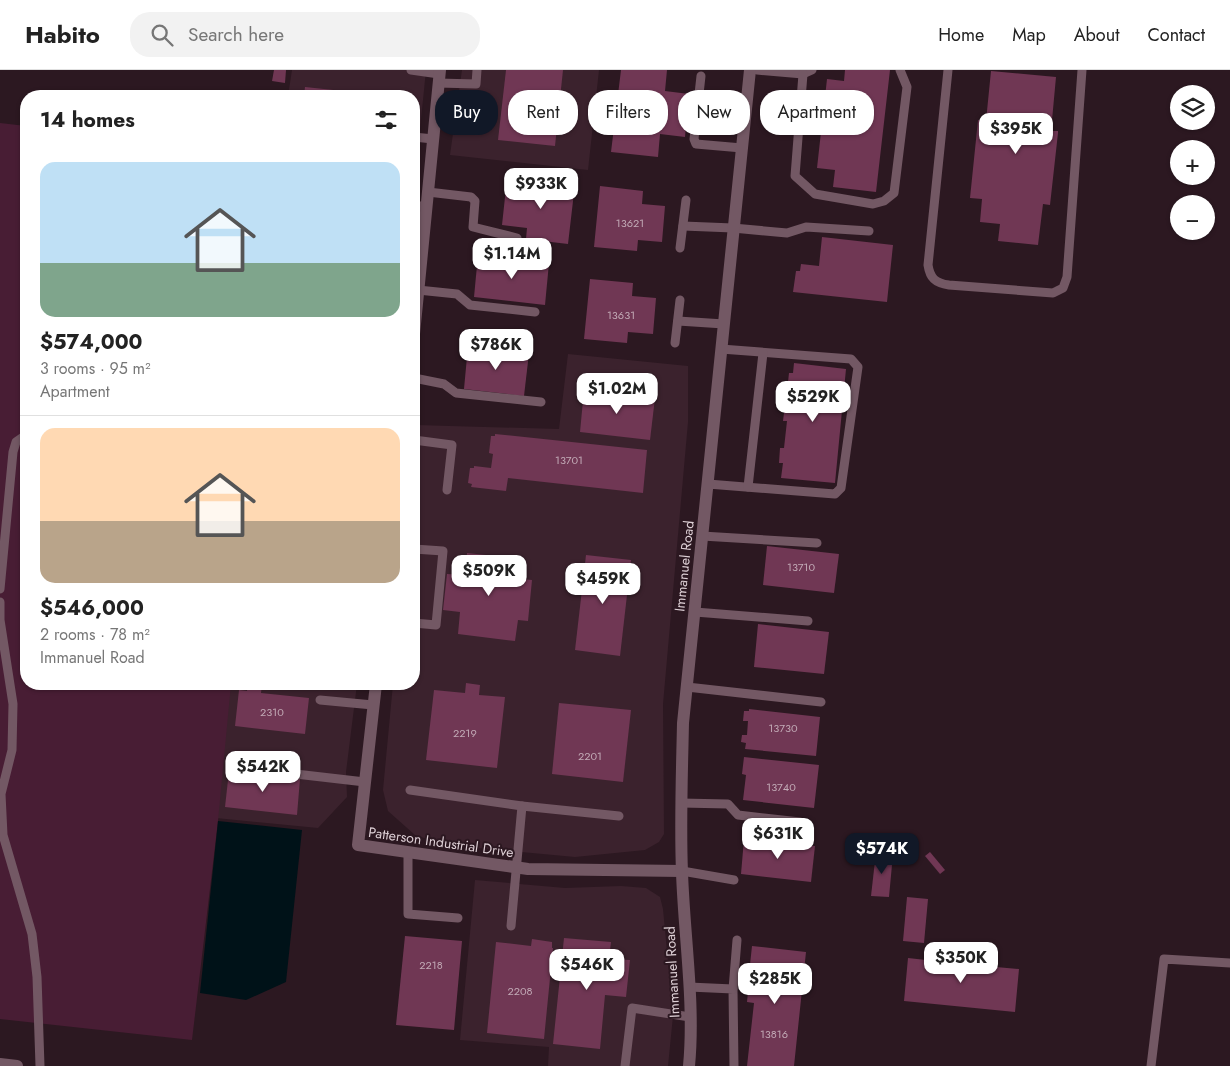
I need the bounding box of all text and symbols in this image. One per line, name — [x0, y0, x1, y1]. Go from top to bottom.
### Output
search box — [130, 12, 480, 57]
text: Habito — [25, 17, 100, 52]
icon: search — [148, 21, 176, 49]
text: Search here — [188, 21, 284, 48]
text: Home — [938, 22, 984, 48]
text: Map — [1012, 22, 1046, 48]
text: About — [1074, 22, 1119, 48]
text: Contact — [1147, 22, 1205, 48]
map controls — [1170, 85, 1215, 240]
button: layers — [1170, 85, 1215, 130]
chip: Buy — [435, 90, 498, 135]
chip: Rent — [508, 90, 578, 135]
chip: Filters — [588, 90, 668, 135]
chip: New — [678, 90, 750, 135]
chip: Apartment — [760, 90, 874, 135]
text: 14 homes — [40, 105, 135, 135]
icon: filters — [372, 106, 400, 134]
pin: $395K — [981, 112, 1051, 155]
text: $395K — [990, 117, 1042, 140]
button: + — [1170, 140, 1215, 185]
pin: $933K — [506, 168, 576, 210]
text: $933K — [515, 172, 567, 195]
icon: home — [175, 195, 265, 285]
button: − — [1170, 195, 1215, 240]
house number: 13621 — [616, 215, 644, 231]
pin: $1.14M — [471, 238, 553, 280]
text: $1.14M — [484, 242, 540, 265]
house number: 13631 — [607, 307, 635, 323]
text: $574,000 — [40, 327, 142, 357]
pin: $786K — [461, 328, 531, 371]
text: $786K — [470, 333, 522, 356]
text: 3 rooms · 95 m² — [40, 357, 151, 380]
pin: $1.02M — [576, 372, 658, 415]
text: $1.02M — [588, 377, 646, 400]
text: Apartment — [40, 380, 110, 403]
pin: $529K — [778, 380, 848, 423]
text: $529K — [787, 385, 839, 408]
house number: 13701 — [555, 452, 583, 468]
icon: home — [175, 460, 265, 550]
street label: Immanuel Road — [669, 519, 699, 613]
pin: $509K — [454, 554, 524, 597]
text: $509K — [463, 559, 515, 582]
house number: 13710 — [787, 559, 815, 575]
pin: $459K — [568, 562, 638, 605]
text: $459K — [576, 567, 630, 590]
text: $546,000 — [40, 593, 144, 623]
text: 2 rooms · 78 m² — [40, 623, 150, 646]
text: Immanuel Road — [40, 646, 145, 669]
house number: 2310 — [260, 704, 284, 720]
house number: 13730 — [768, 720, 798, 736]
house number: 2219 — [453, 725, 477, 741]
house number: 2201 — [578, 748, 602, 764]
pin: $542K — [228, 750, 298, 793]
text: $542K — [236, 755, 290, 778]
house number: 13740 — [766, 779, 796, 795]
pin: $631K — [743, 818, 813, 860]
street label: Patterson Industrial Drive — [367, 822, 515, 862]
text: $631K — [753, 822, 803, 845]
pin: $574K — [847, 832, 917, 875]
text: $574K — [856, 837, 908, 860]
street label: Immanuel Road — [660, 926, 684, 1018]
pin: $350K — [926, 942, 996, 984]
text: $350K — [935, 946, 987, 969]
pin: $546K — [552, 948, 622, 991]
text: $546K — [560, 953, 614, 976]
house number: 2218 — [419, 957, 443, 973]
pin: $285K — [740, 962, 810, 1005]
text: $285K — [749, 967, 801, 990]
house number: 2208 — [507, 983, 533, 999]
house number: 13816 — [760, 1026, 788, 1042]

